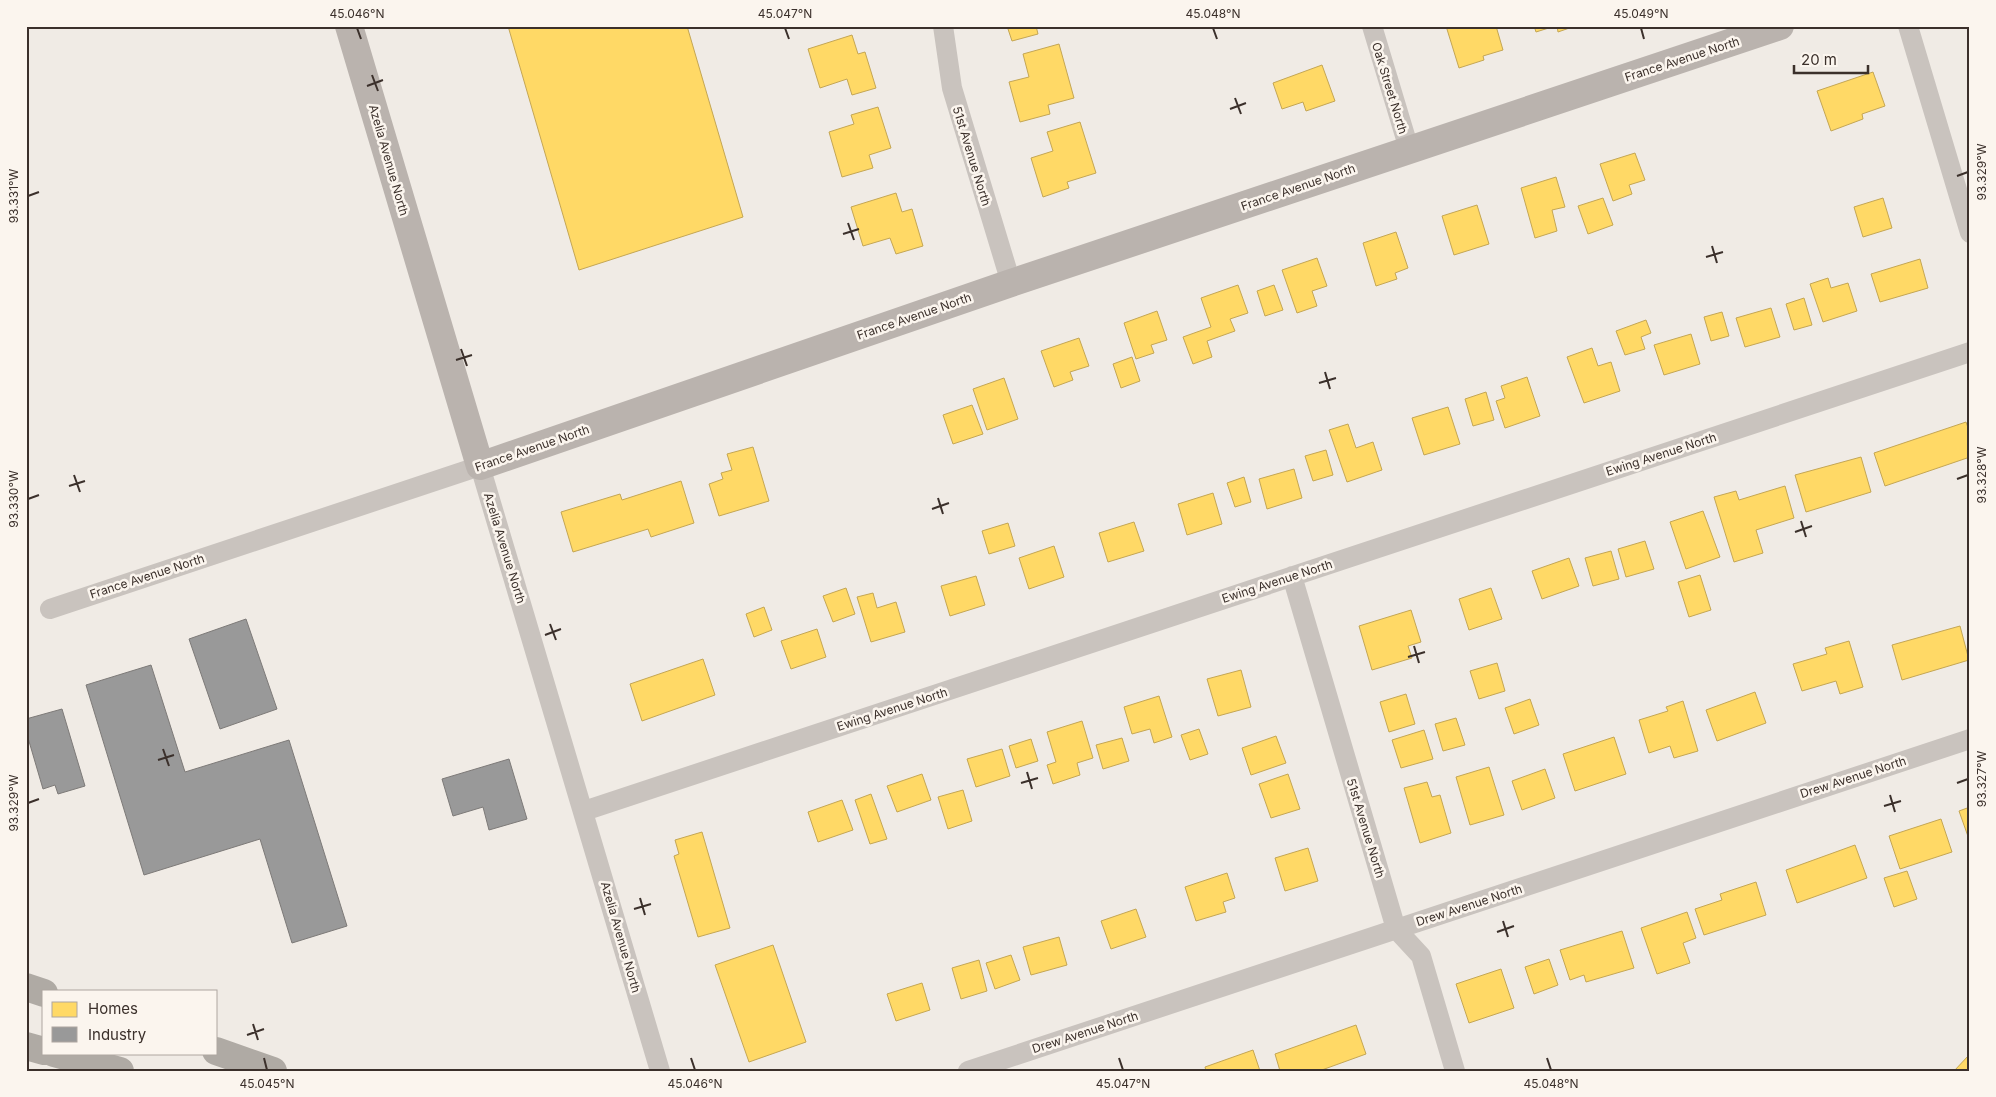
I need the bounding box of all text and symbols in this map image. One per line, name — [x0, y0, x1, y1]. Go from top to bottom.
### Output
text: 45.046°N — [329, 6, 385, 21]
text: 45.047°N — [758, 6, 812, 21]
text: 45.048°N — [1186, 6, 1240, 21]
text: 45.049°N — [1613, 6, 1669, 21]
street label: France Avenue North — [1623, 33, 1741, 85]
street label: Oak Street North — [1369, 40, 1411, 136]
scale bar — [1794, 42, 1867, 74]
text: 20 m — [1801, 50, 1837, 69]
street label: Azelia Avenue North — [366, 103, 412, 217]
street label: 51st Avenue North — [950, 104, 994, 208]
text: 93.329°W — [1974, 143, 1989, 201]
street label: France Avenue North — [1239, 160, 1357, 214]
text: 93.331°W — [6, 168, 21, 223]
street label: France Avenue North — [855, 289, 973, 343]
street label: France Avenue North — [473, 421, 591, 475]
street label: Ewing Avenue North — [1604, 429, 1718, 479]
text: 93.328°W — [1974, 446, 1989, 504]
text: 93.330°W — [6, 470, 21, 528]
street label: Azelia Avenue North — [481, 491, 529, 605]
street label: France Avenue North — [88, 550, 206, 602]
street label: Ewing Avenue North — [1220, 556, 1334, 606]
street label: Ewing Avenue North — [835, 684, 949, 734]
text: 93.327°W — [1974, 751, 1989, 807]
street label: Drew Avenue North — [1798, 753, 1908, 801]
text: 93.329°W — [6, 774, 21, 832]
street label: 51st Avenue North — [1344, 776, 1388, 880]
street label: Azelia Avenue North — [598, 880, 644, 994]
street label: Drew Avenue North — [1414, 881, 1524, 929]
legend — [42, 990, 218, 1054]
text: Homes — [88, 999, 138, 1018]
street label: Drew Avenue North — [1030, 1008, 1140, 1056]
text: Industry — [88, 1025, 147, 1044]
text: 45.045°N — [239, 1076, 295, 1091]
text: 45.046°N — [667, 1076, 723, 1091]
text: 45.047°N — [1096, 1076, 1150, 1091]
text: 45.048°N — [1524, 1076, 1578, 1091]

